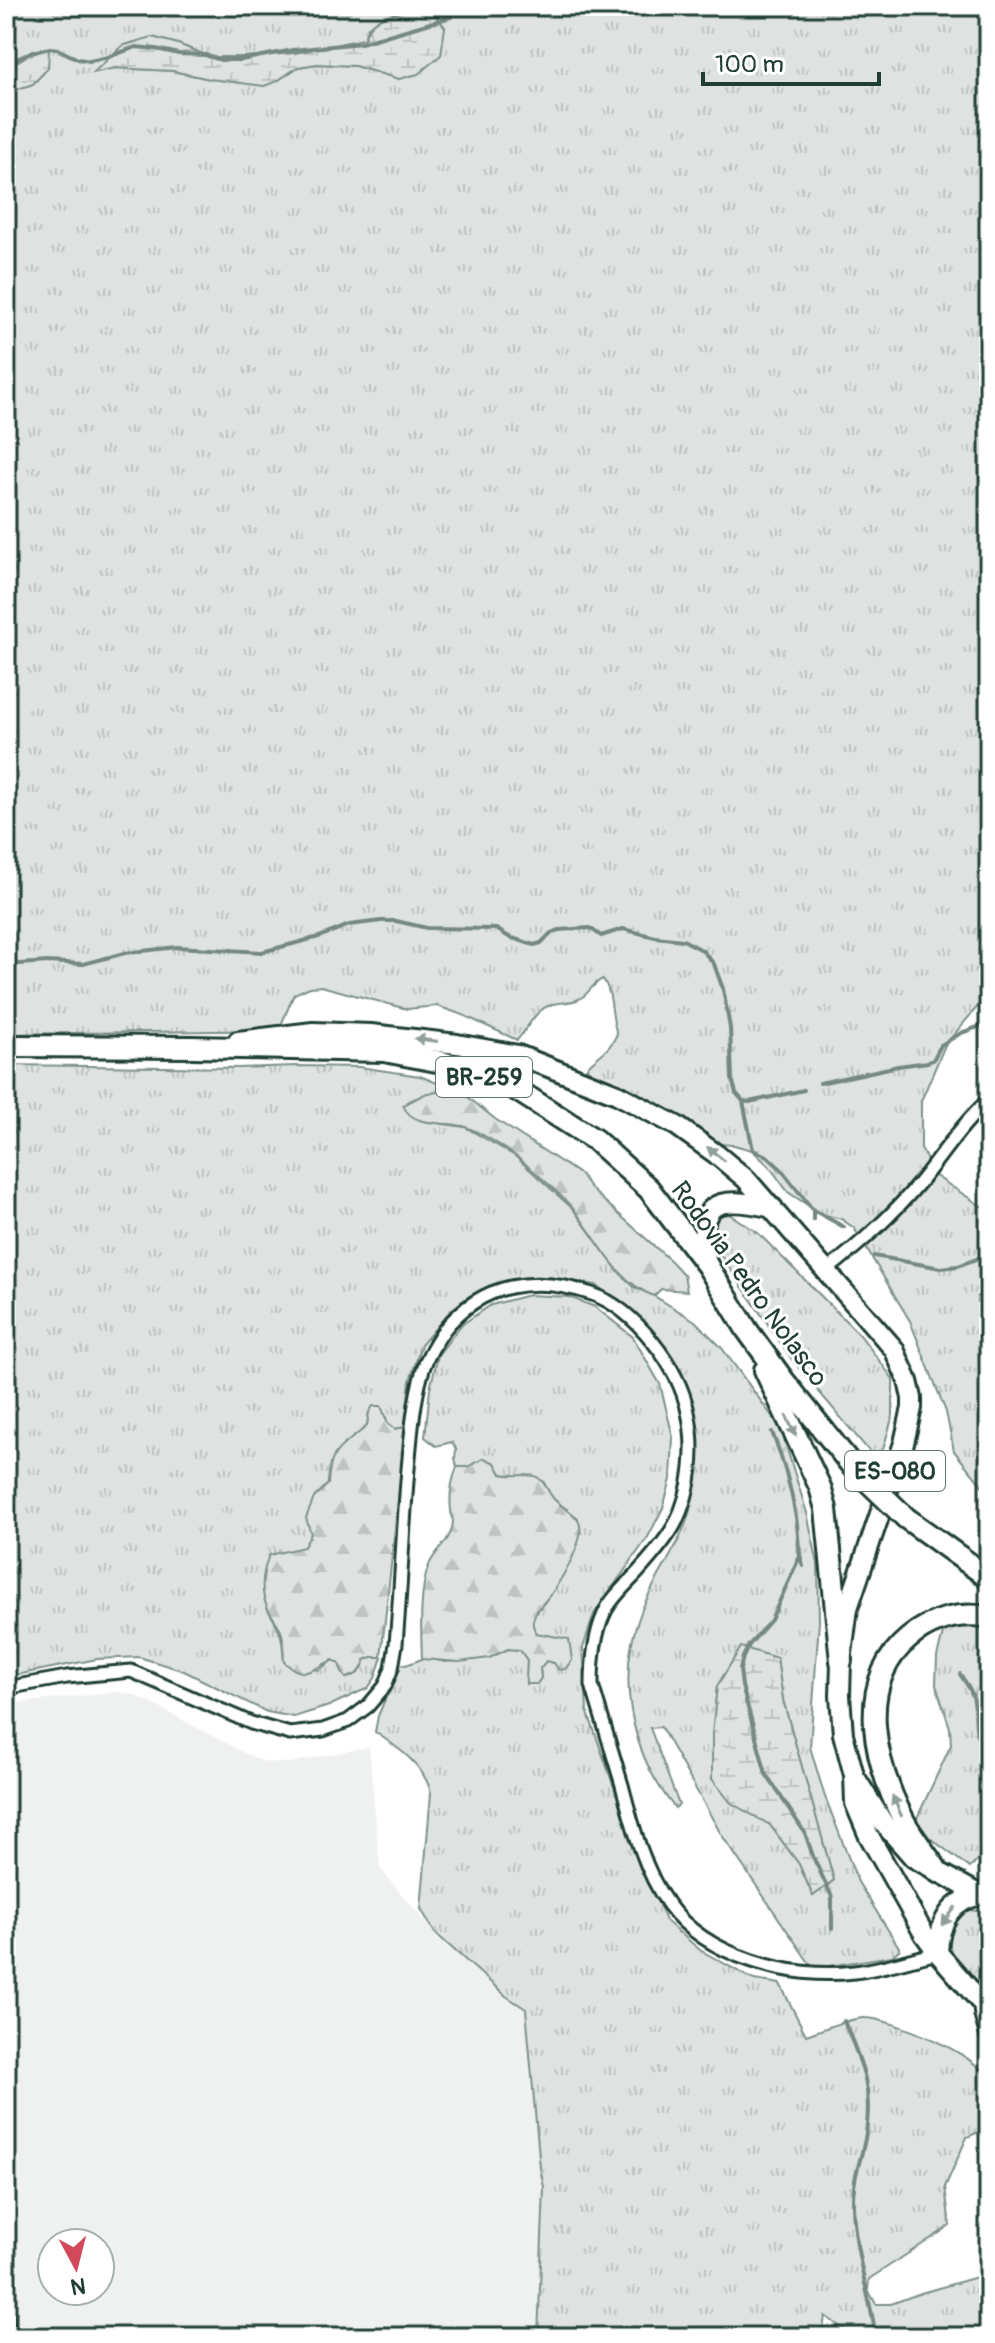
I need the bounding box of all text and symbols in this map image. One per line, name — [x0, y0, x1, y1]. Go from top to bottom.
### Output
scale bar — [703, 36, 879, 86]
text: 100 m — [715, 50, 784, 79]
one-way arrow — [413, 1033, 438, 1046]
road number: BR-259 — [436, 1057, 532, 1097]
one-way arrow — [706, 1147, 726, 1163]
street label: Rodovia Pedro Nolasco — [664, 1175, 834, 1393]
one-way arrow — [784, 1415, 798, 1438]
road number: ES-080 — [845, 1451, 945, 1491]
one-way arrow — [891, 1794, 904, 1818]
one-way arrow — [941, 1905, 957, 1927]
north arrow — [36, 2227, 116, 2307]
text: N — [69, 2271, 87, 2301]

